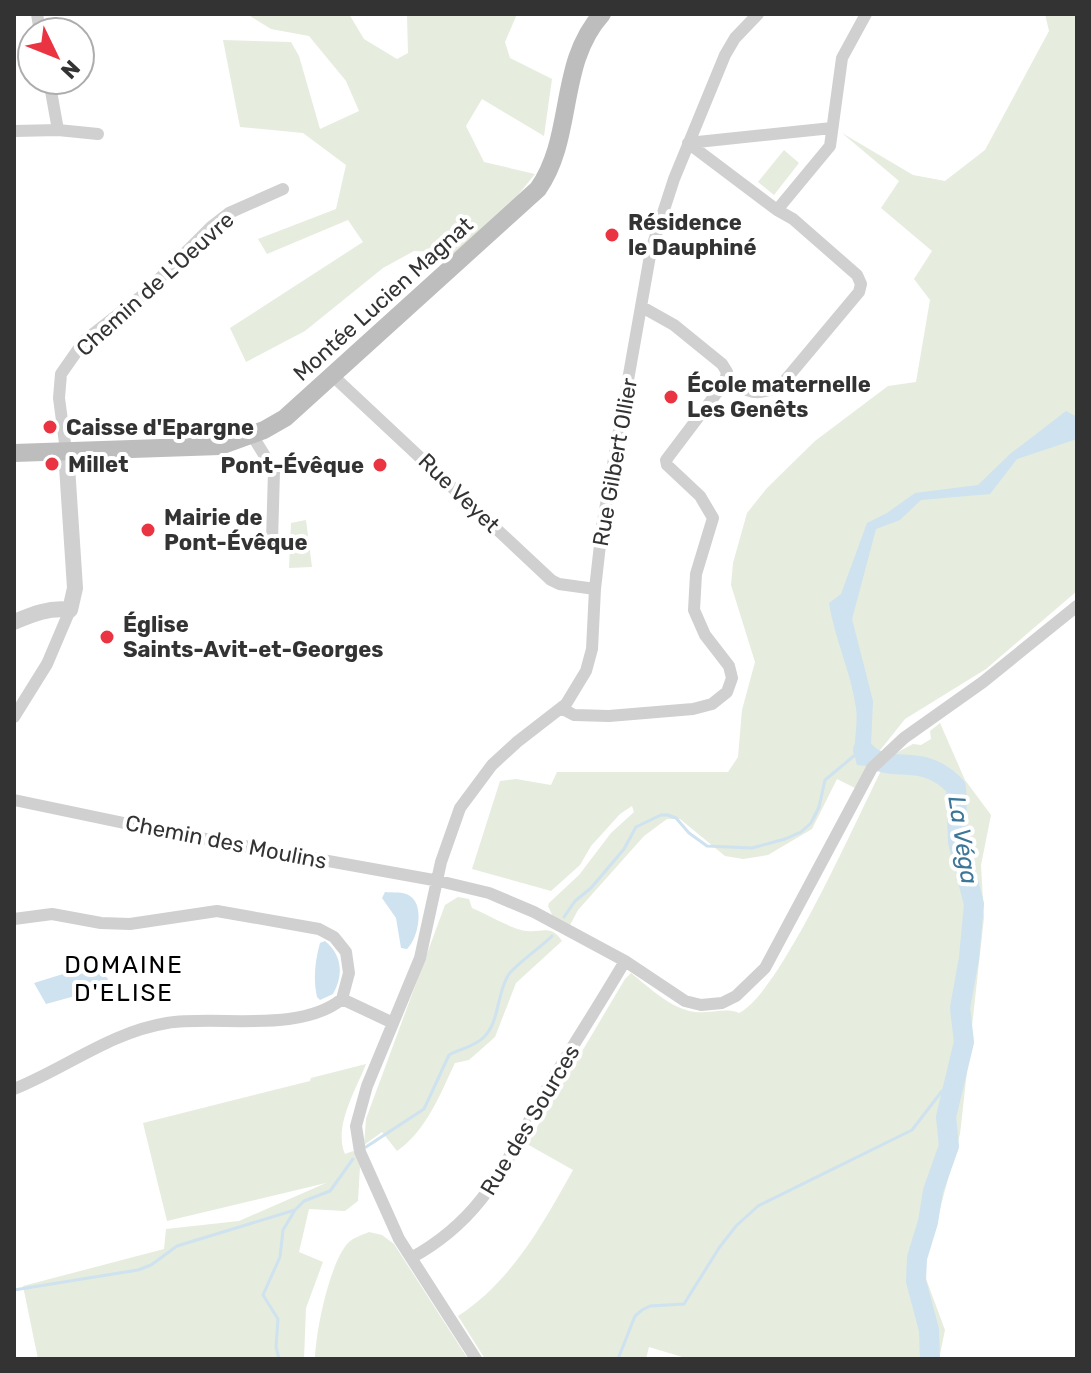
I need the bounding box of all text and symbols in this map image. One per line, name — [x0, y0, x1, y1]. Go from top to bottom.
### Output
north arrow — [16, 16, 96, 96]
text: N — [55, 54, 86, 84]
street label: Chemin de L'Oeuvre — [71, 206, 239, 362]
place label: Résidence le Dauphiné — [628, 209, 757, 261]
street label: Montée Lucien Magnat — [288, 211, 479, 387]
marker: Résidence le Dauphiné — [603, 226, 621, 244]
place label: École maternelle Les Genêts — [687, 371, 871, 423]
street label: Rue Gilbert Ollier — [587, 375, 643, 548]
marker: École maternelle Les Genêts — [662, 388, 680, 406]
place label: Caisse d'Epargne — [66, 414, 254, 441]
marker: Caisse d'Epargne — [41, 418, 59, 436]
street label: Rue Veyet — [413, 448, 506, 539]
place label: Millet — [68, 451, 128, 478]
place label: Pont-Évêque — [221, 452, 364, 479]
marker: Millet — [43, 455, 61, 473]
marker: Pont-Évêque — [371, 456, 389, 474]
place label: Mairie de Pont-Évêque — [164, 504, 307, 556]
marker: Mairie de Pont-Évêque — [139, 521, 157, 539]
place label: Église Saints-Avit-et-Georges — [123, 611, 383, 663]
marker: Église Saints-Avit-et-Georges — [98, 628, 116, 646]
water label: La Véga — [942, 794, 984, 886]
street label: Chemin des Moulins — [123, 809, 329, 875]
district label: DOMAINE D'ELISE — [64, 951, 184, 1007]
street label: Rue des Sources — [474, 1040, 586, 1200]

